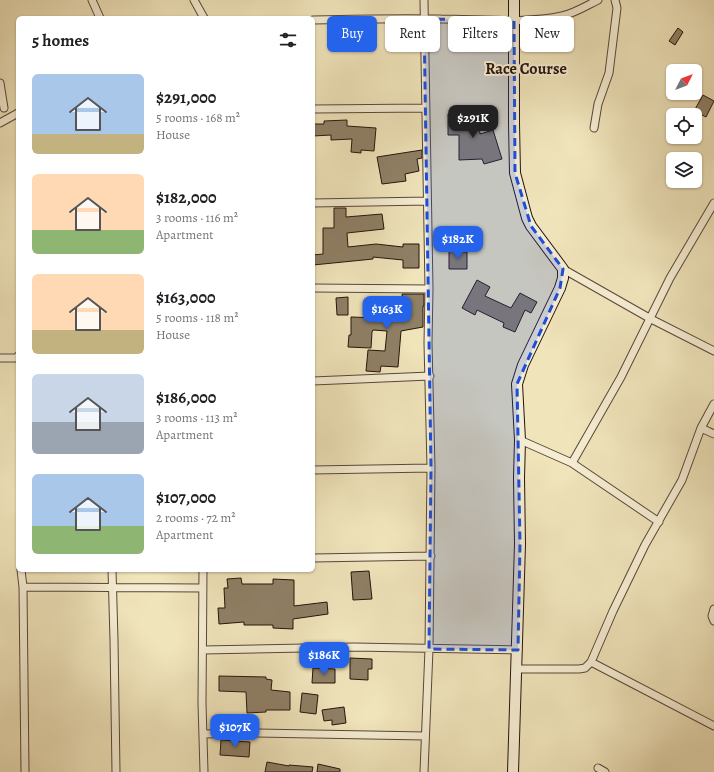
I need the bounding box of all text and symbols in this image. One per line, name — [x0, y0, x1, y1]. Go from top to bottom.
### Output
chip: Buy — [327, 16, 377, 52]
chip: Rent — [385, 16, 440, 52]
chip: Filters — [448, 16, 512, 52]
chip: New — [520, 16, 574, 52]
text: 5 homes — [32, 29, 89, 52]
icon: filters — [277, 29, 299, 51]
district label: Race Course — [485, 58, 567, 80]
north arrow — [666, 64, 702, 100]
map controls — [666, 64, 702, 188]
text: $291,000 — [156, 86, 216, 109]
icon: home — [64, 90, 112, 138]
pin: $291K — [445, 105, 501, 139]
button: locate — [666, 108, 702, 144]
text: 5 rooms · 168 m² — [156, 109, 240, 126]
text: $291K — [457, 109, 489, 126]
text: House — [156, 126, 190, 143]
button: layers — [666, 152, 702, 188]
text: $182,000 — [156, 186, 217, 209]
icon: home — [64, 190, 112, 238]
text: 3 rooms · 116 m² — [156, 209, 238, 226]
text: Apartment — [156, 226, 214, 243]
pin: $182K — [430, 226, 486, 260]
text: $182K — [442, 230, 474, 247]
text: $163,000 — [156, 286, 215, 309]
icon: home — [64, 290, 112, 338]
pin: $163K — [359, 296, 415, 330]
text: $163K — [372, 300, 402, 317]
text: 5 rooms · 118 m² — [156, 309, 239, 326]
text: House — [156, 326, 190, 343]
text: $186,000 — [156, 386, 216, 409]
icon: home — [64, 390, 112, 438]
text: 3 rooms · 113 m² — [156, 409, 238, 426]
text: Apartment — [156, 426, 214, 443]
text: $107,000 — [156, 486, 216, 509]
icon: home — [64, 490, 112, 538]
text: 2 rooms · 72 m² — [156, 509, 236, 526]
text: Apartment — [156, 526, 214, 543]
pin: $186K — [296, 642, 352, 676]
text: $186K — [308, 646, 340, 663]
pin: $107K — [207, 714, 263, 748]
text: $107K — [219, 718, 251, 735]

